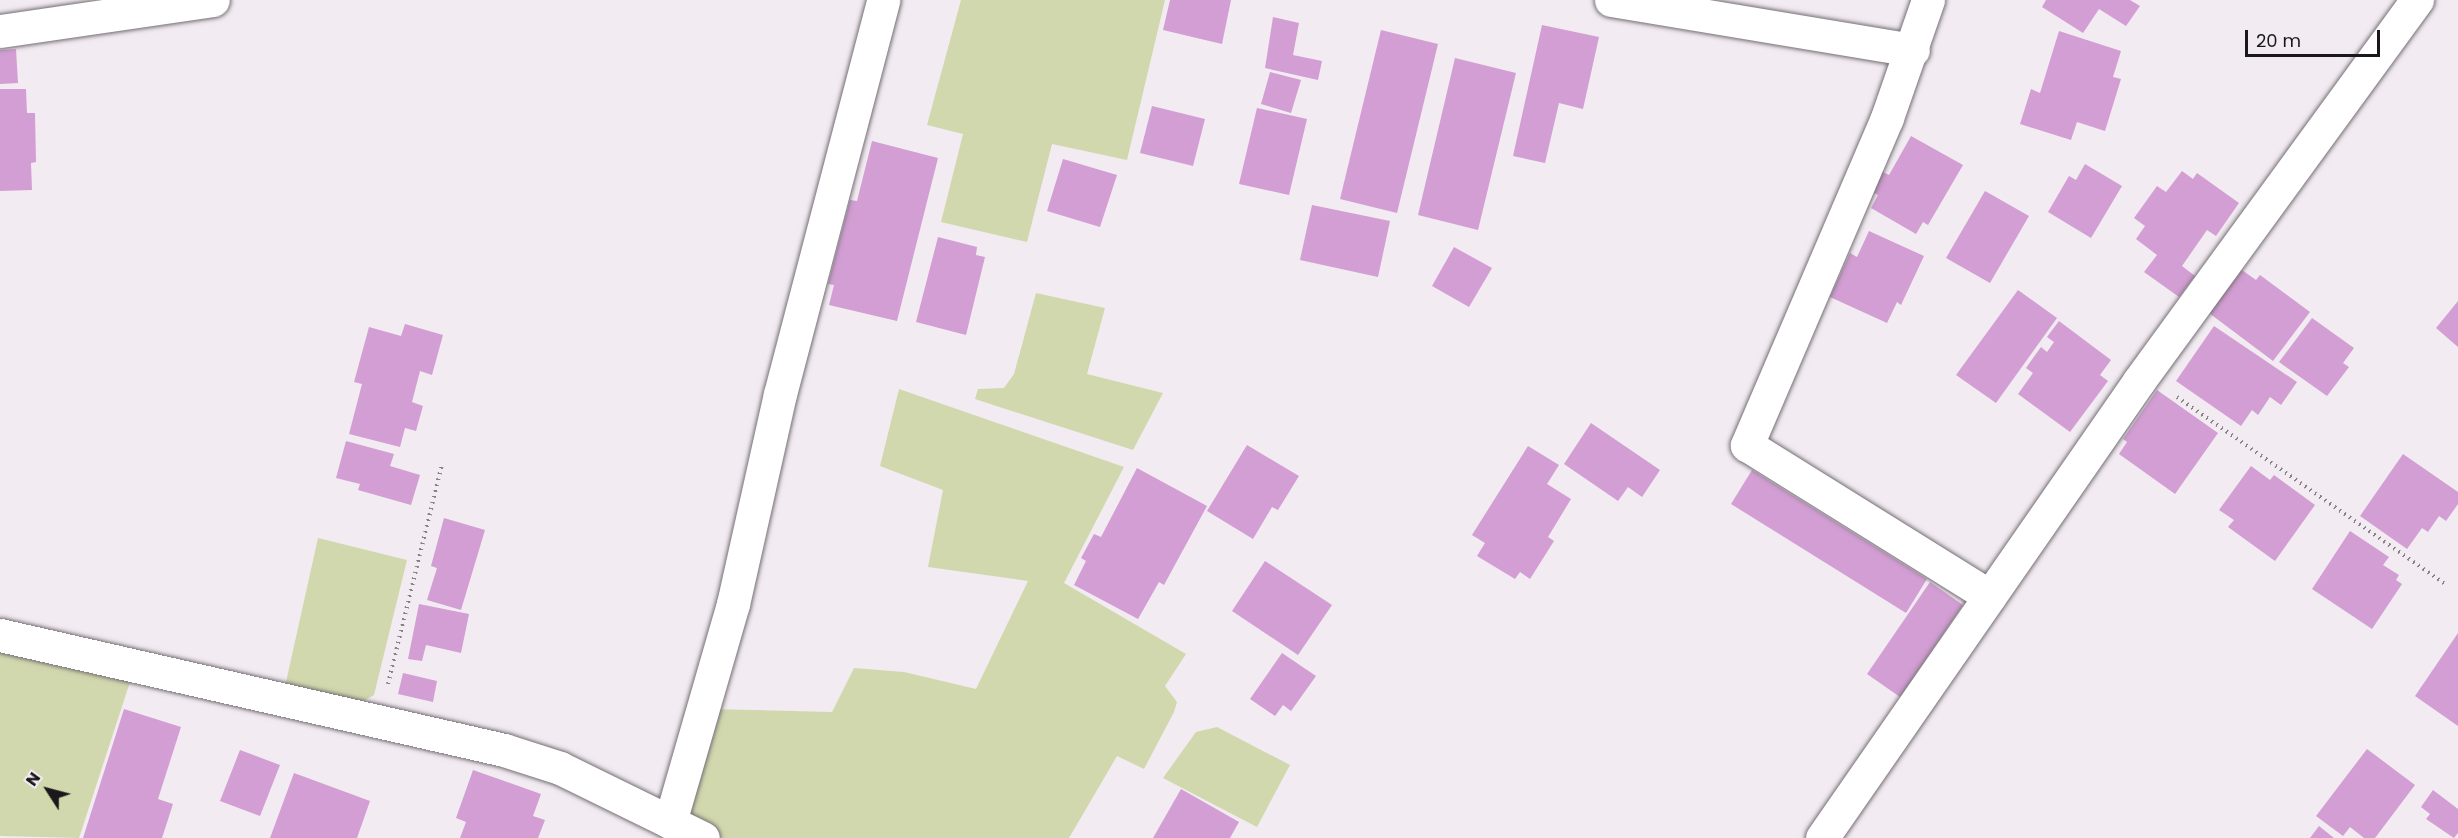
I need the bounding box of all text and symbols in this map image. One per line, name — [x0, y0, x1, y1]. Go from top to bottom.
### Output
scale bar — [2248, 18, 2383, 56]
text: 20 m — [2256, 28, 2301, 53]
north arrow — [18, 760, 78, 820]
text: N — [20, 767, 46, 791]

